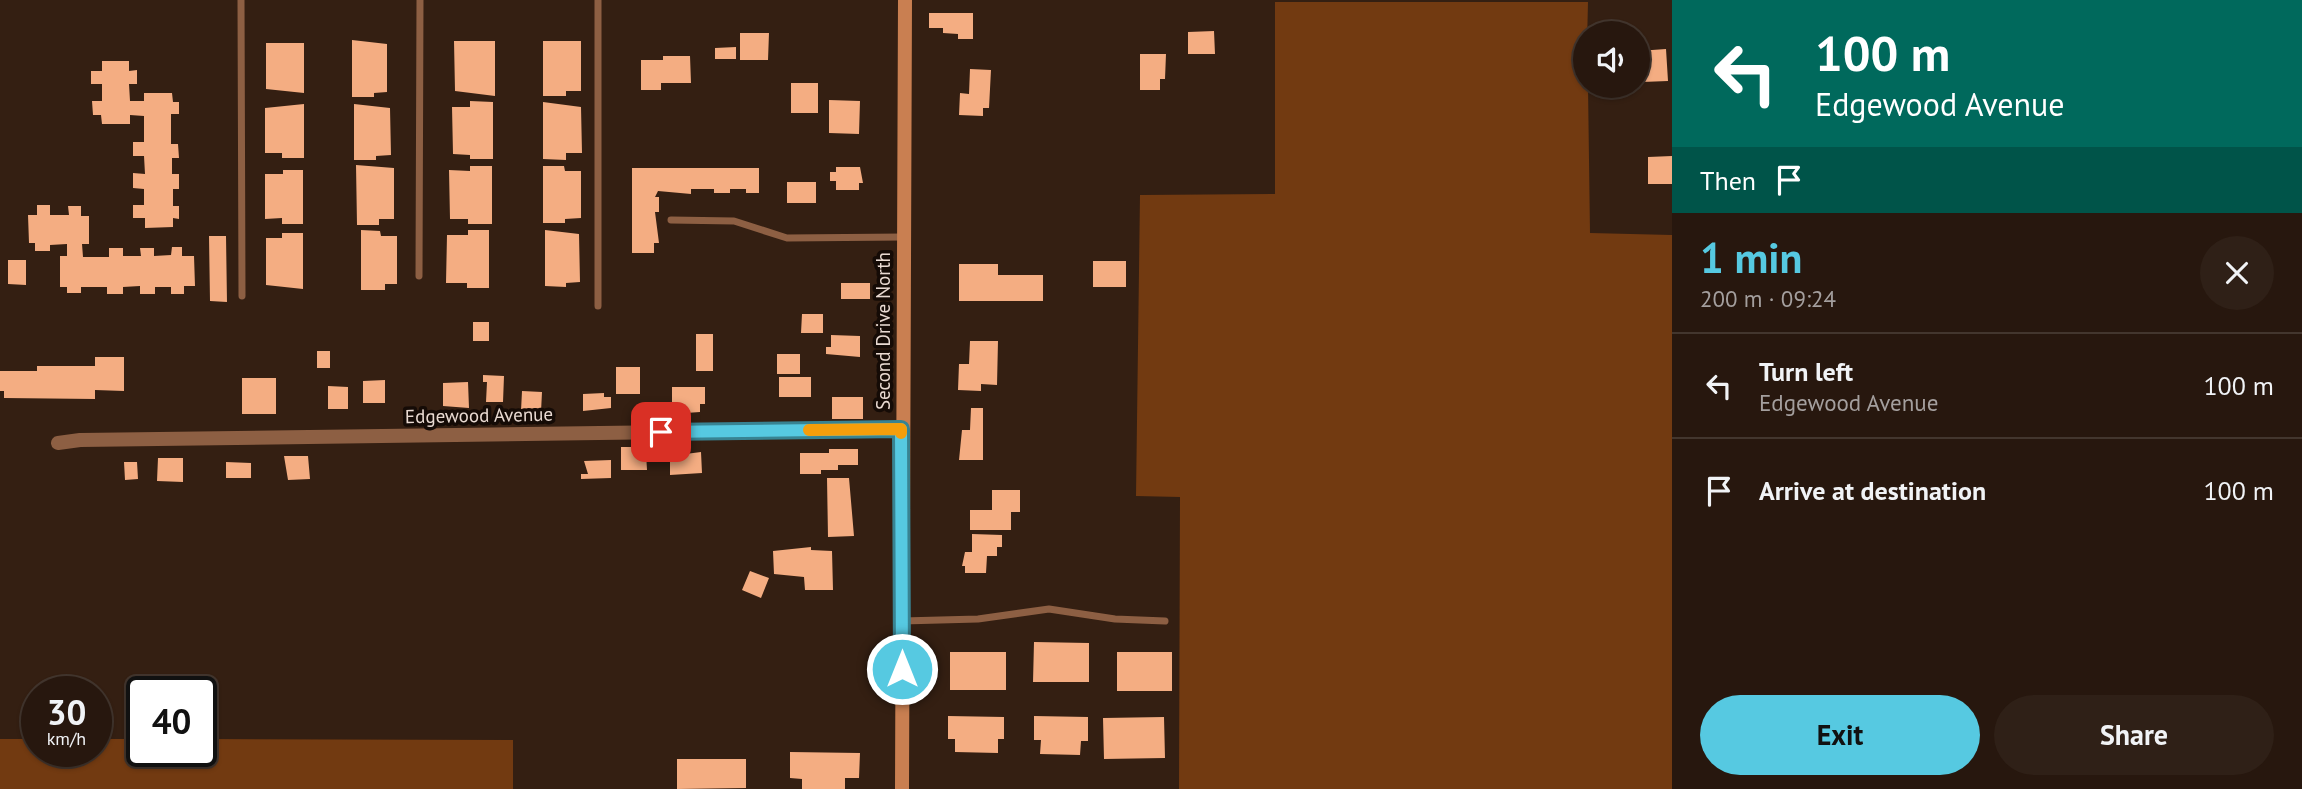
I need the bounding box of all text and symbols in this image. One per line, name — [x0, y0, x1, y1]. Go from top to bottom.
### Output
map controls — [1573, 21, 1650, 98]
button: sound — [1573, 21, 1650, 98]
text: 100 m — [1815, 21, 1950, 85]
icon: left — [1700, 28, 1791, 119]
text: Edgewood Avenue — [1815, 83, 2065, 125]
icon: arrive — [1770, 161, 1808, 199]
text: Then — [1700, 164, 1756, 197]
text: 1 min — [1700, 230, 1802, 285]
button: close — [2200, 236, 2274, 310]
street label: Second Drive North — [871, 252, 895, 410]
text: 200 m · 09:24 — [1700, 284, 1836, 313]
text: Turn left — [1759, 355, 1853, 388]
icon: left — [1700, 367, 1738, 405]
text: 100 m — [2203, 369, 2274, 402]
text: Edgewood Avenue — [1759, 388, 1938, 417]
street label: Edgewood Avenue — [405, 402, 553, 428]
pin — [631, 402, 691, 462]
icon: arrive — [642, 413, 680, 451]
icon: arrive — [1700, 472, 1738, 510]
text: Arrive at destination — [1759, 474, 1986, 507]
text: 100 m — [2203, 474, 2274, 507]
position arrow — [865, 632, 939, 706]
speed limit sign: 40 — [126, 676, 217, 767]
text: 30 — [47, 689, 86, 735]
button: Exit — [1700, 695, 1980, 775]
button: Share — [1994, 695, 2274, 775]
text: km/h — [47, 727, 86, 750]

